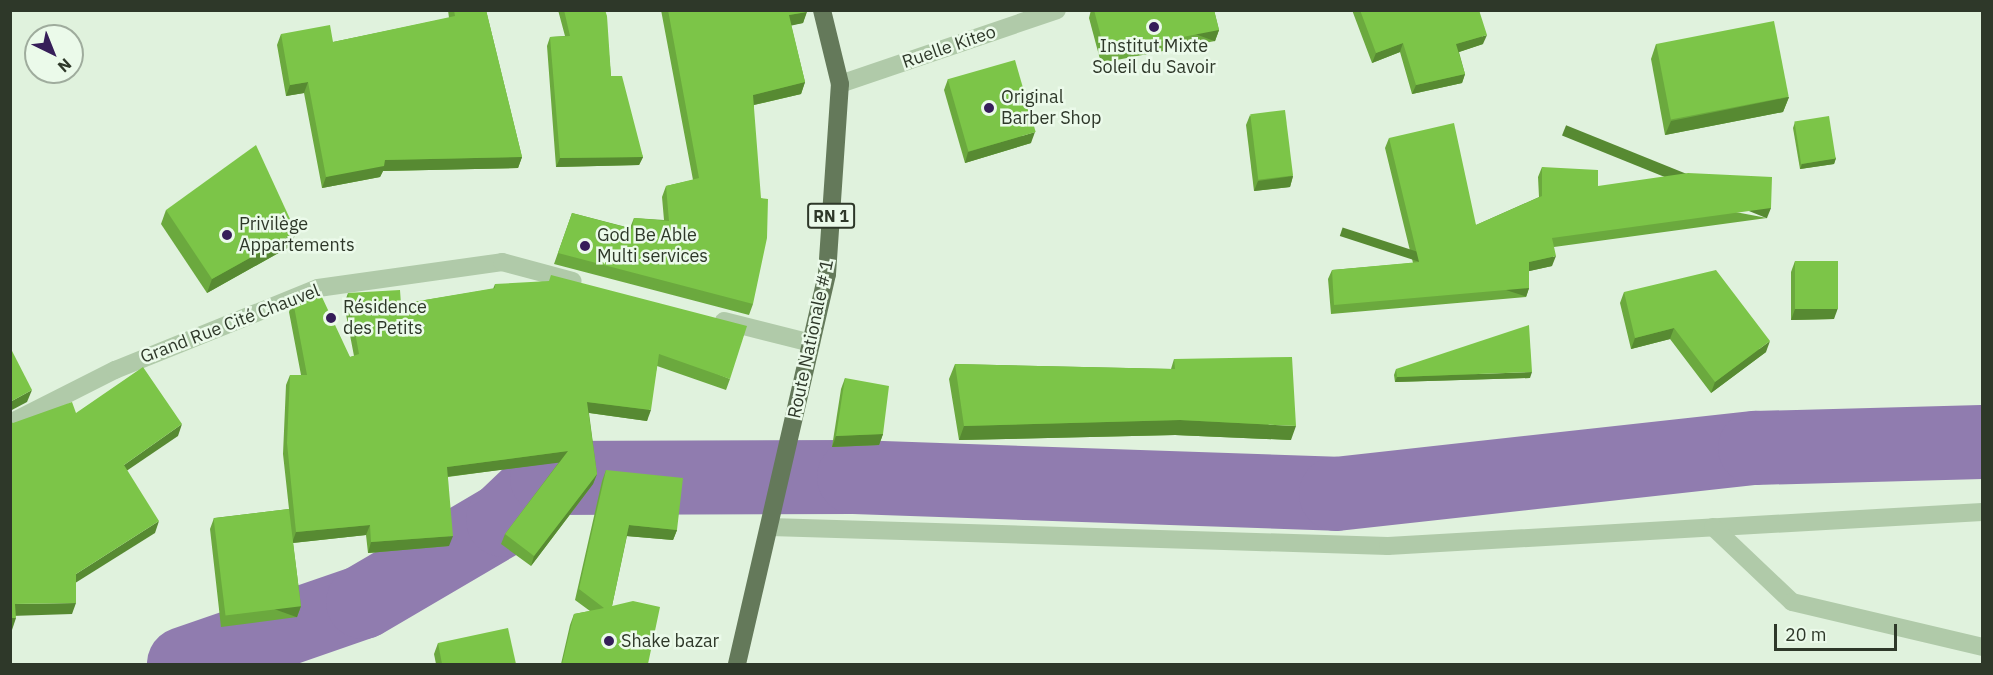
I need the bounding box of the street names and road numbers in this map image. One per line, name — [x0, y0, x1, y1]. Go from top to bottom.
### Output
street label: Ruelle Kiteo — [899, 21, 999, 73]
road number: RN 1 — [807, 203, 855, 229]
street label: Route Nationale # 1 — [784, 258, 838, 420]
street label: Grand Rue Cité Chauvel — [137, 280, 323, 368]

